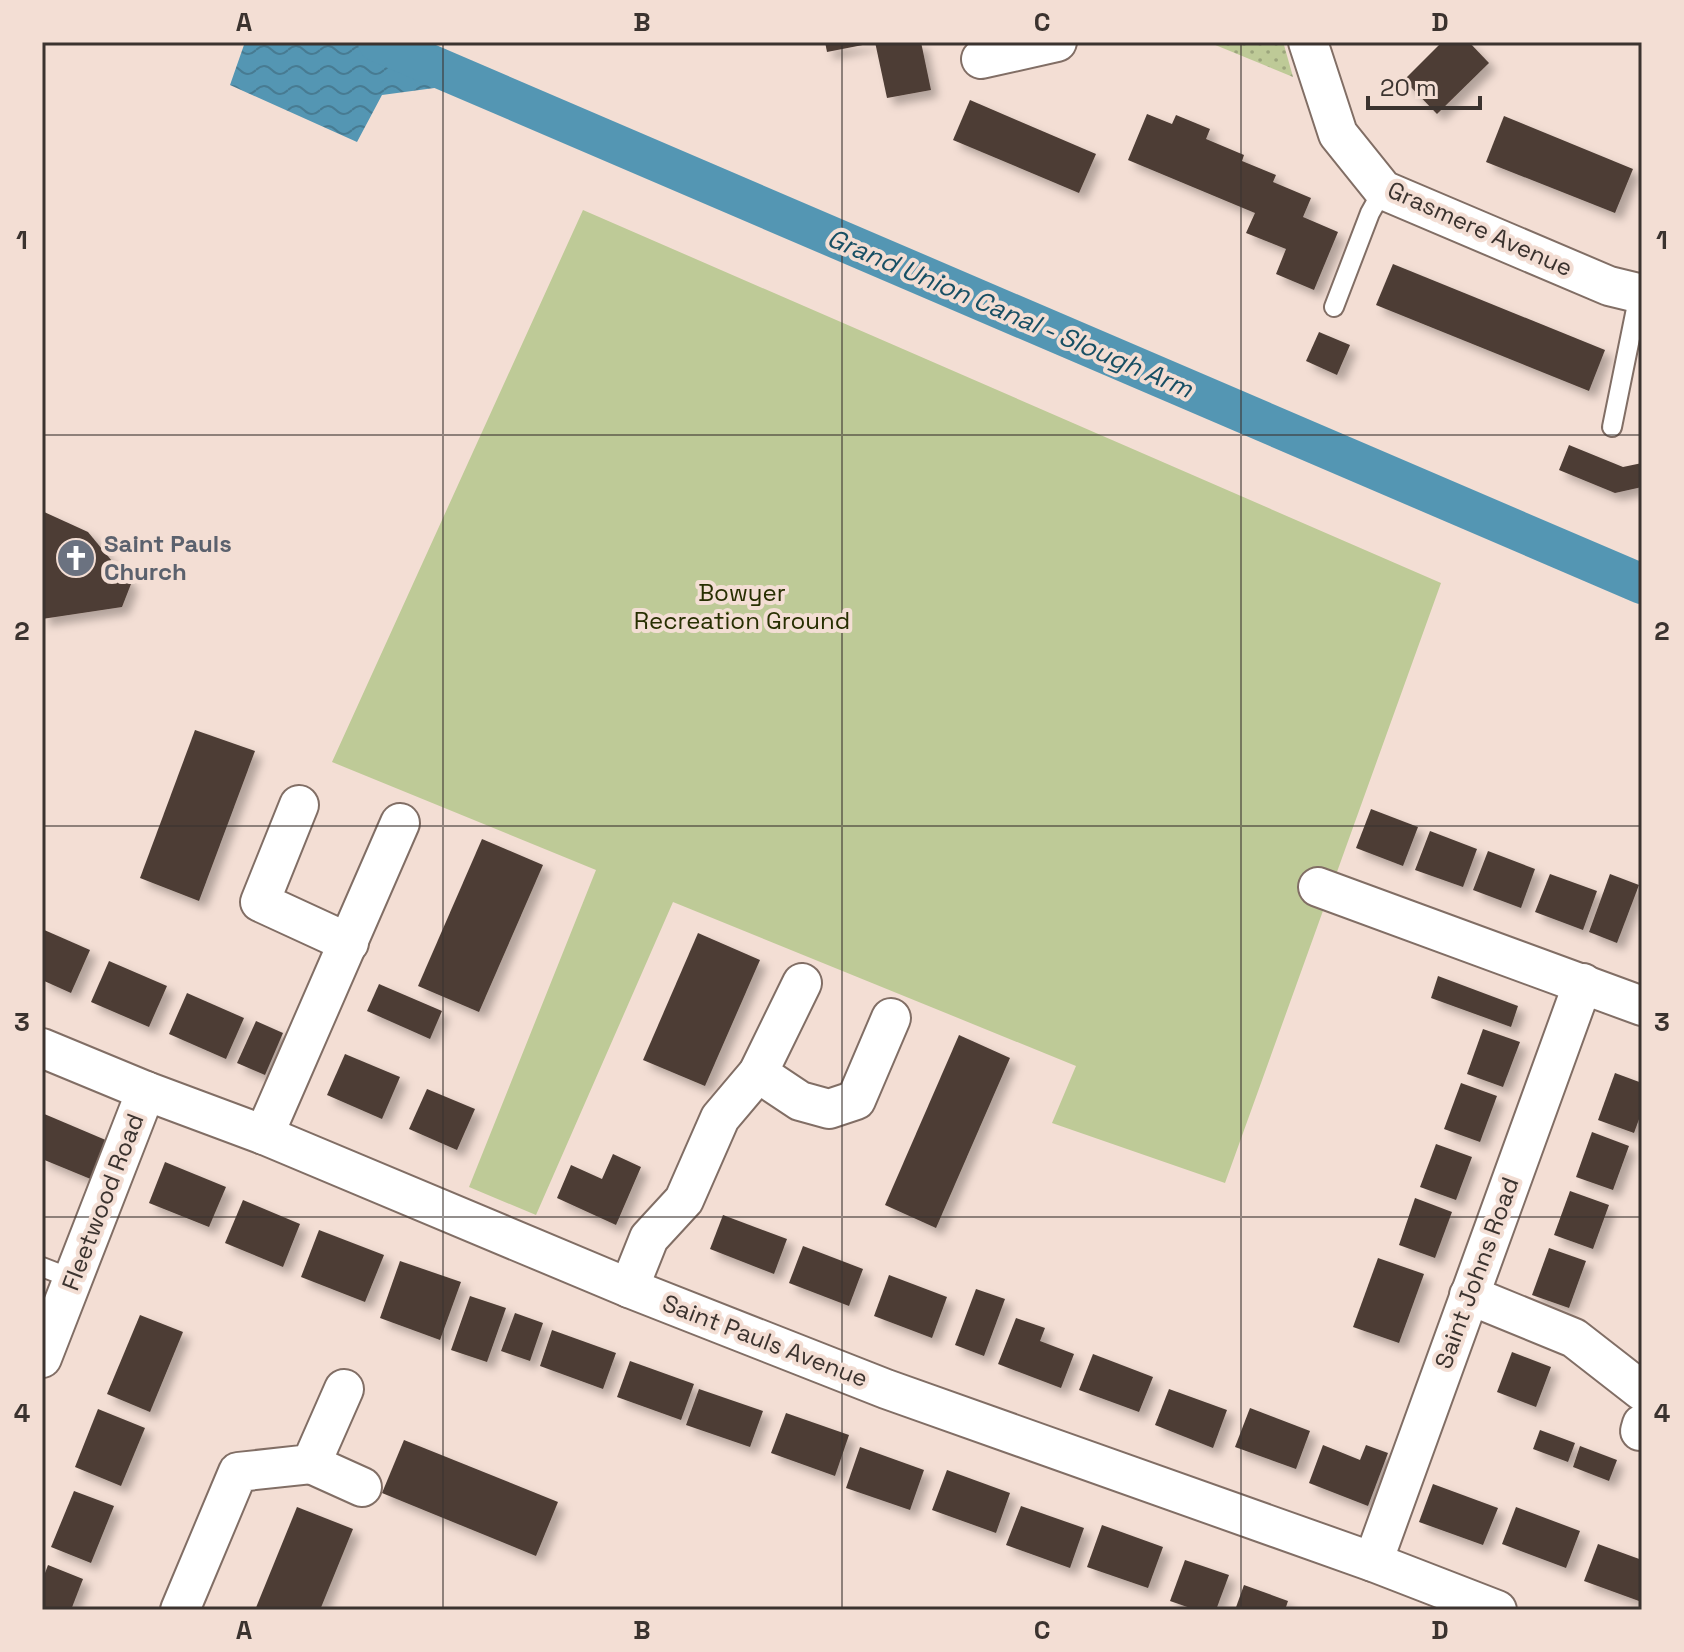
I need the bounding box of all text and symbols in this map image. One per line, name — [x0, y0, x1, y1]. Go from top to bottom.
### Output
text: A — [236, 5, 253, 39]
text: B — [633, 5, 651, 39]
text: C — [1034, 5, 1050, 39]
text: D — [1431, 5, 1449, 39]
scale bar — [1368, 60, 1480, 110]
text: 20 m — [1380, 72, 1437, 103]
street label: Grasmere Avenue — [1383, 174, 1577, 283]
water label: Grand Union Canal - Slough Arm — [822, 220, 1198, 406]
text: 1 — [16, 223, 28, 257]
text: 1 — [1656, 223, 1668, 257]
place label: Saint Pauls Church — [104, 528, 232, 587]
church icon: Saint Pauls Church — [55, 537, 97, 579]
park label: Bowyer Recreation Ground — [634, 577, 850, 636]
text: 2 — [14, 614, 30, 648]
text: 2 — [1654, 614, 1670, 648]
text: 3 — [14, 1005, 30, 1039]
text: 3 — [1654, 1005, 1670, 1039]
street label: Fleetwood Road — [55, 1109, 151, 1295]
street label: Saint Johns Road — [1427, 1173, 1526, 1373]
street label: Saint Pauls Avenue — [658, 1287, 872, 1394]
text: 4 — [14, 1396, 30, 1430]
text: 4 — [1654, 1396, 1670, 1430]
text: A — [236, 1613, 253, 1647]
text: B — [633, 1613, 651, 1647]
text: C — [1034, 1613, 1050, 1647]
text: D — [1431, 1613, 1449, 1647]

